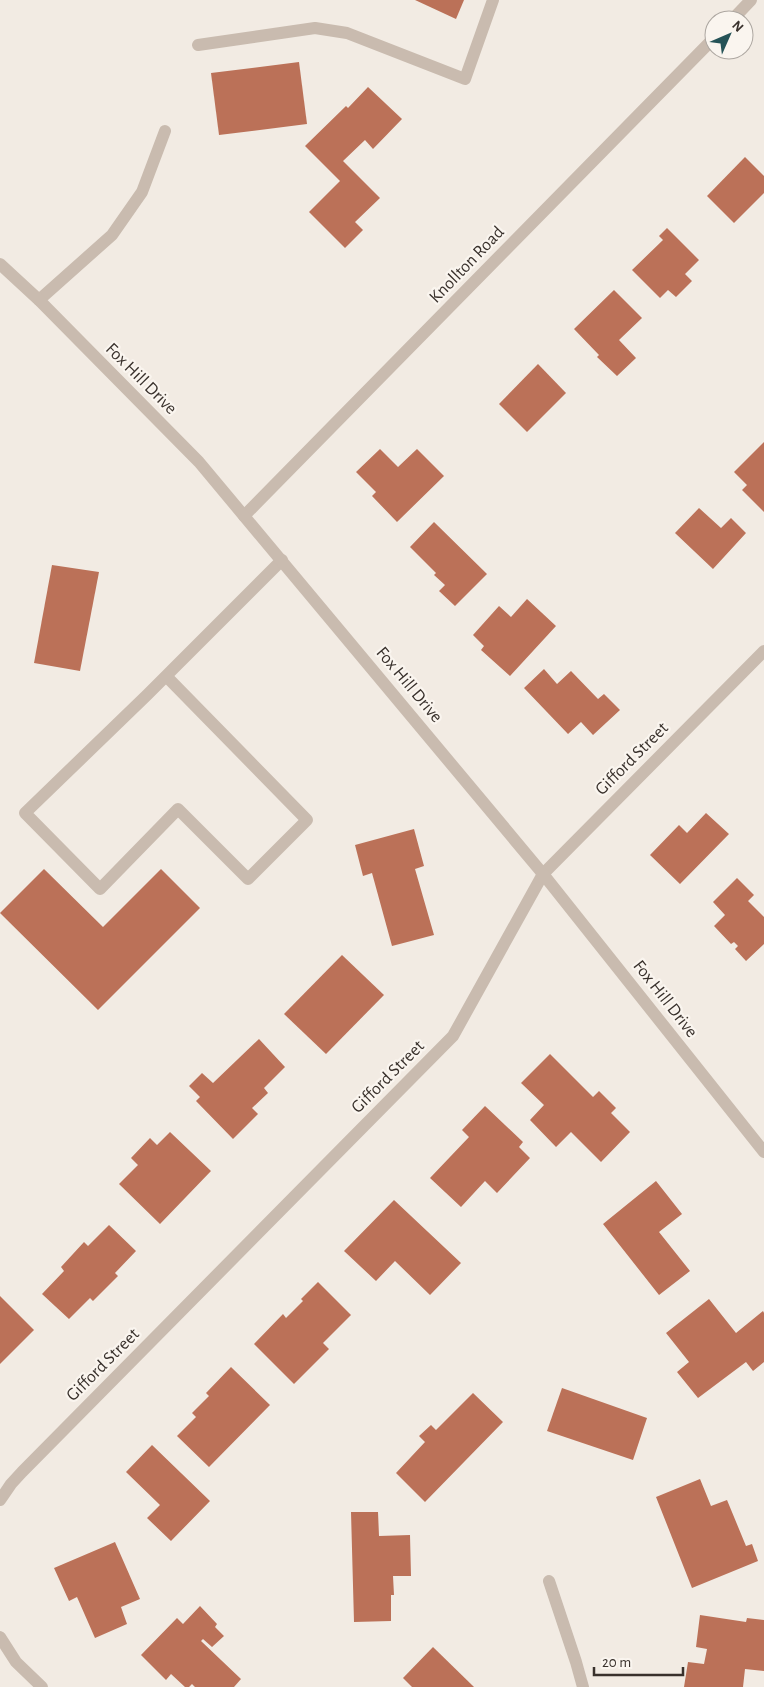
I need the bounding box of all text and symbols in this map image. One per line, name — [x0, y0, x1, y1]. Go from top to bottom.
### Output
north arrow — [704, 10, 754, 60]
text: N — [729, 18, 746, 35]
street label: Knollton Road — [426, 223, 508, 307]
street label: Fox Hill Drive — [102, 340, 180, 418]
street label: Fox Hill Drive — [372, 644, 446, 726]
street label: Gifford Street — [592, 719, 672, 799]
street label: Fox Hill Drive — [629, 957, 701, 1041]
street label: Gifford Street — [348, 1037, 428, 1117]
street label: Gifford Street — [63, 1325, 143, 1405]
scale bar — [594, 1644, 683, 1676]
text: 20 m — [602, 1655, 631, 1670]

